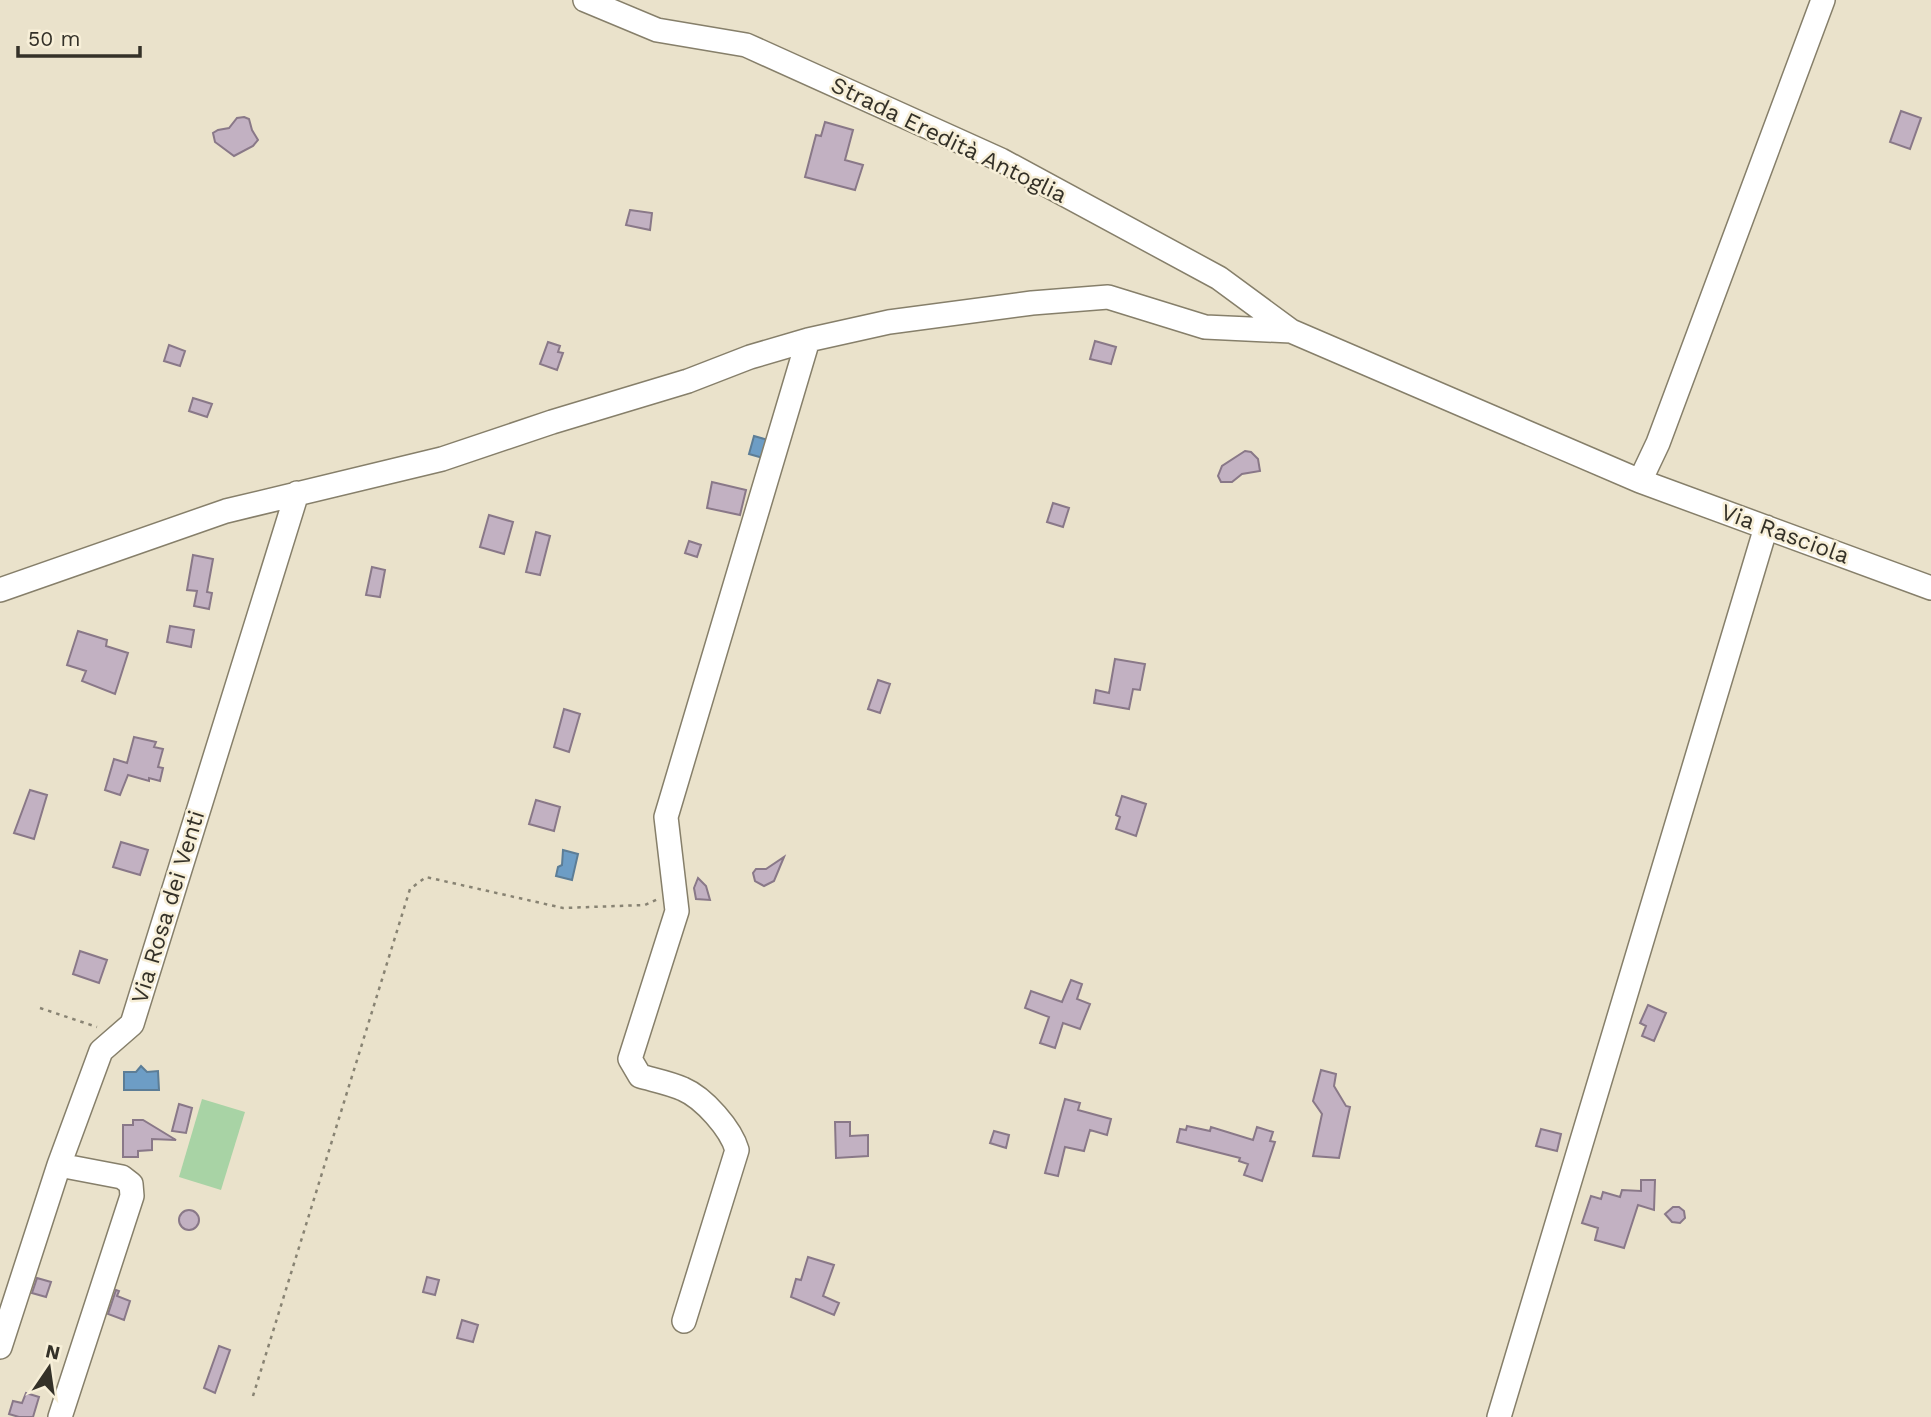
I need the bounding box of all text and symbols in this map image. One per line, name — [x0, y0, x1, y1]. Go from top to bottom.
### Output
scale bar — [18, 14, 140, 58]
text: 50 m — [28, 26, 80, 51]
street label: Strada Eredità Antoglia — [827, 71, 1071, 209]
street label: Via Rasciola — [1717, 498, 1853, 570]
street label: Via Rosa dei Venti — [126, 807, 210, 1007]
north arrow — [14, 1333, 84, 1403]
text: N — [43, 1339, 62, 1365]

